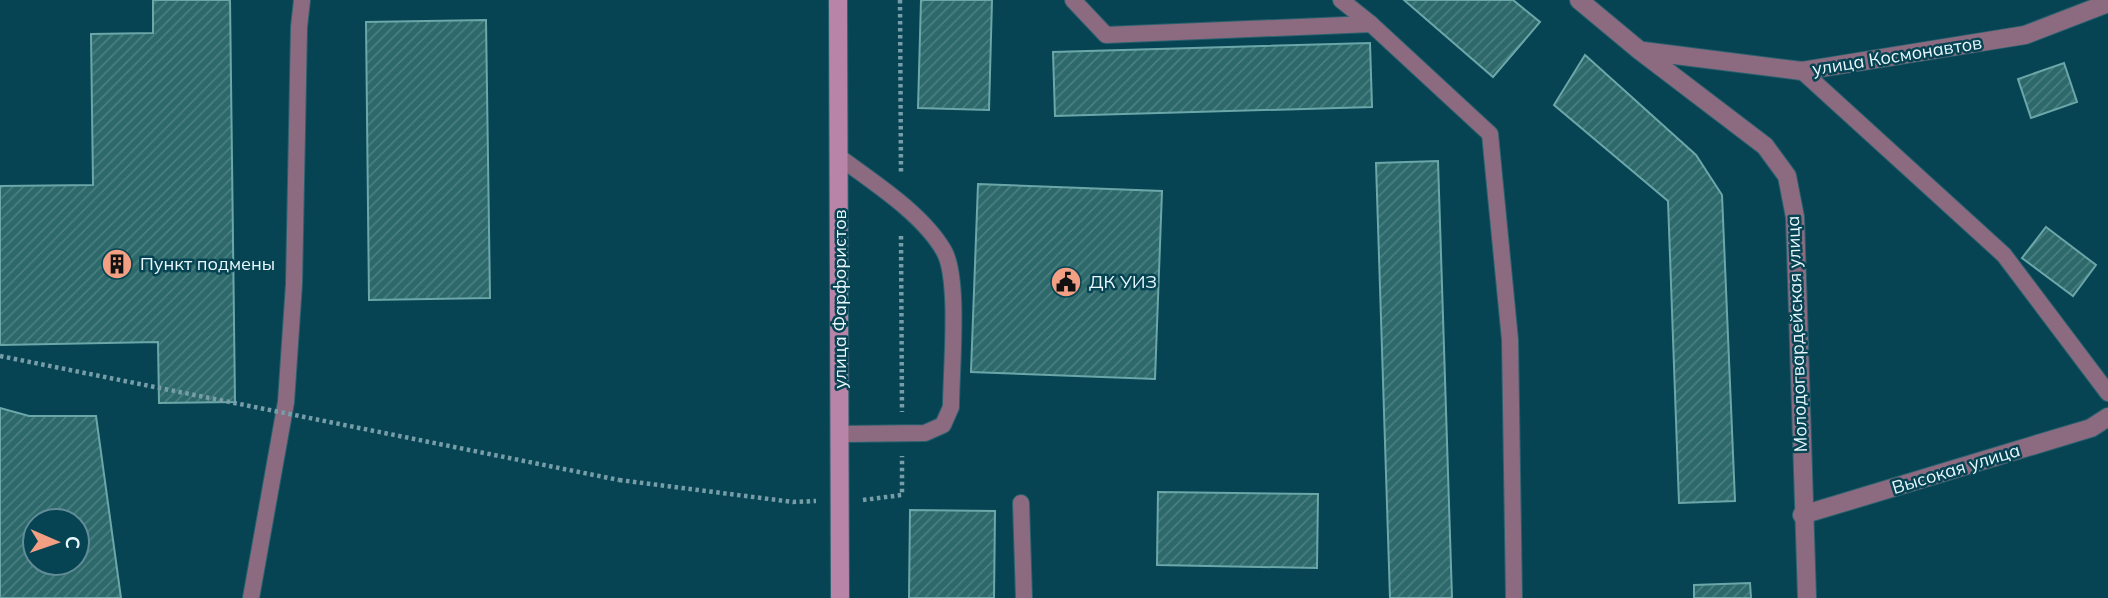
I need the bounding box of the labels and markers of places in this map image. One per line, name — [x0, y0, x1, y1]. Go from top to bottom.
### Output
building icon: Пункт подмены — [100, 247, 134, 281]
place label: Пункт подмены — [140, 252, 275, 275]
public building icon: ДК УИЗ — [1049, 265, 1083, 299]
place label: ДК УИЗ — [1089, 270, 1157, 293]

